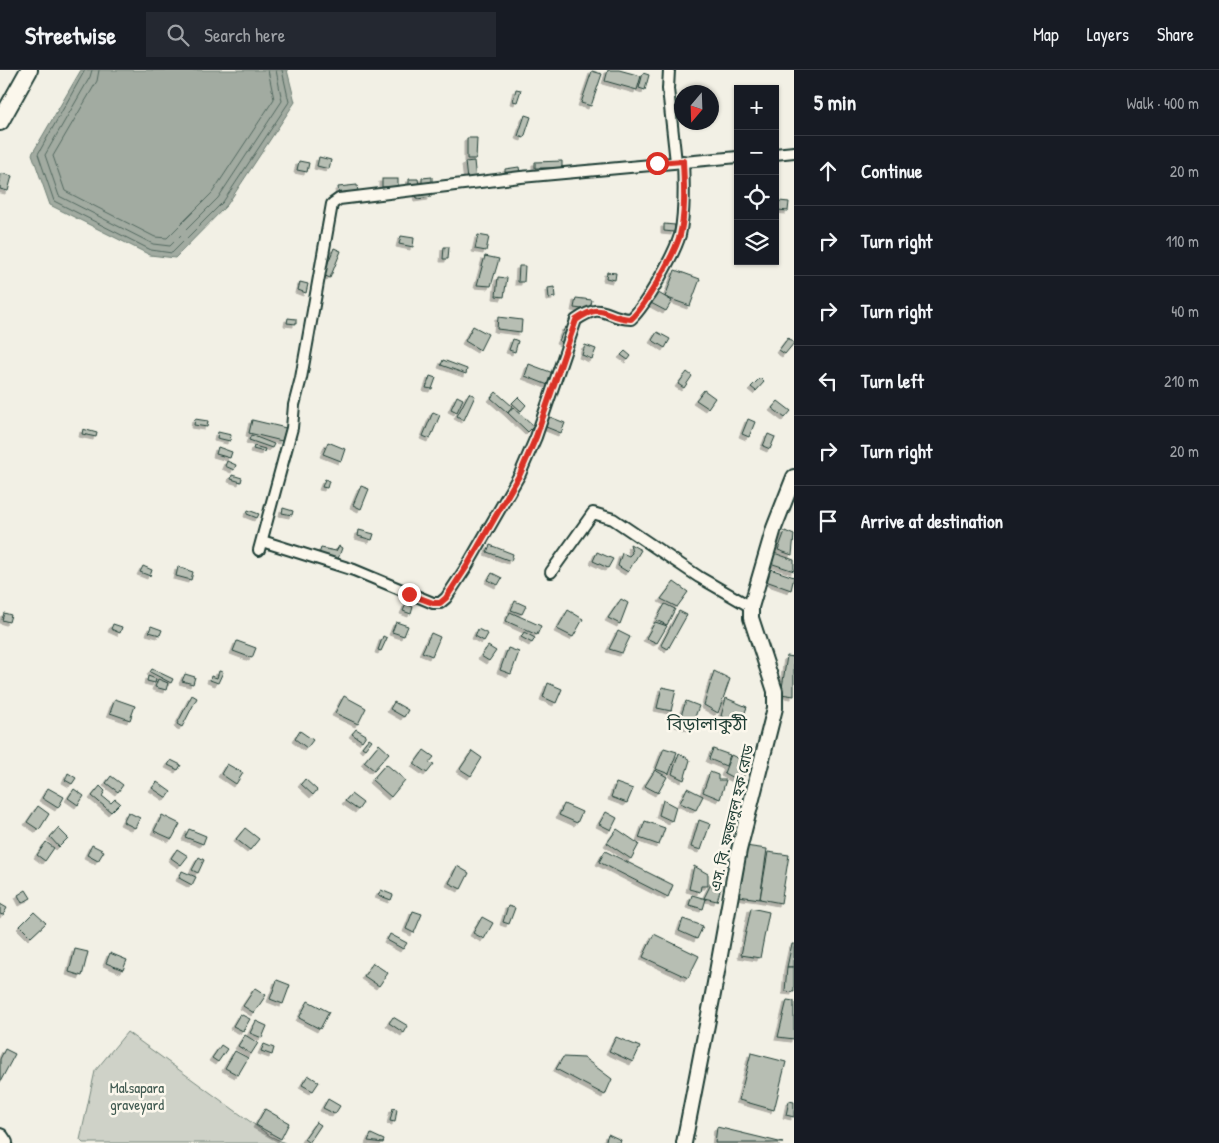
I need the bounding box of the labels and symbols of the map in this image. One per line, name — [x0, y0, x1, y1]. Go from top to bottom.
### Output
north arrow — [674, 85, 719, 130]
route start — [646, 152, 669, 175]
route end — [398, 583, 421, 606]
district label: বিড়ালাকুঠী — [666, 711, 747, 736]
street label: এস. বি. ফজলুল হক রোড — [704, 742, 759, 893]
park label: Malsapara graveyard — [110, 1077, 164, 1115]

